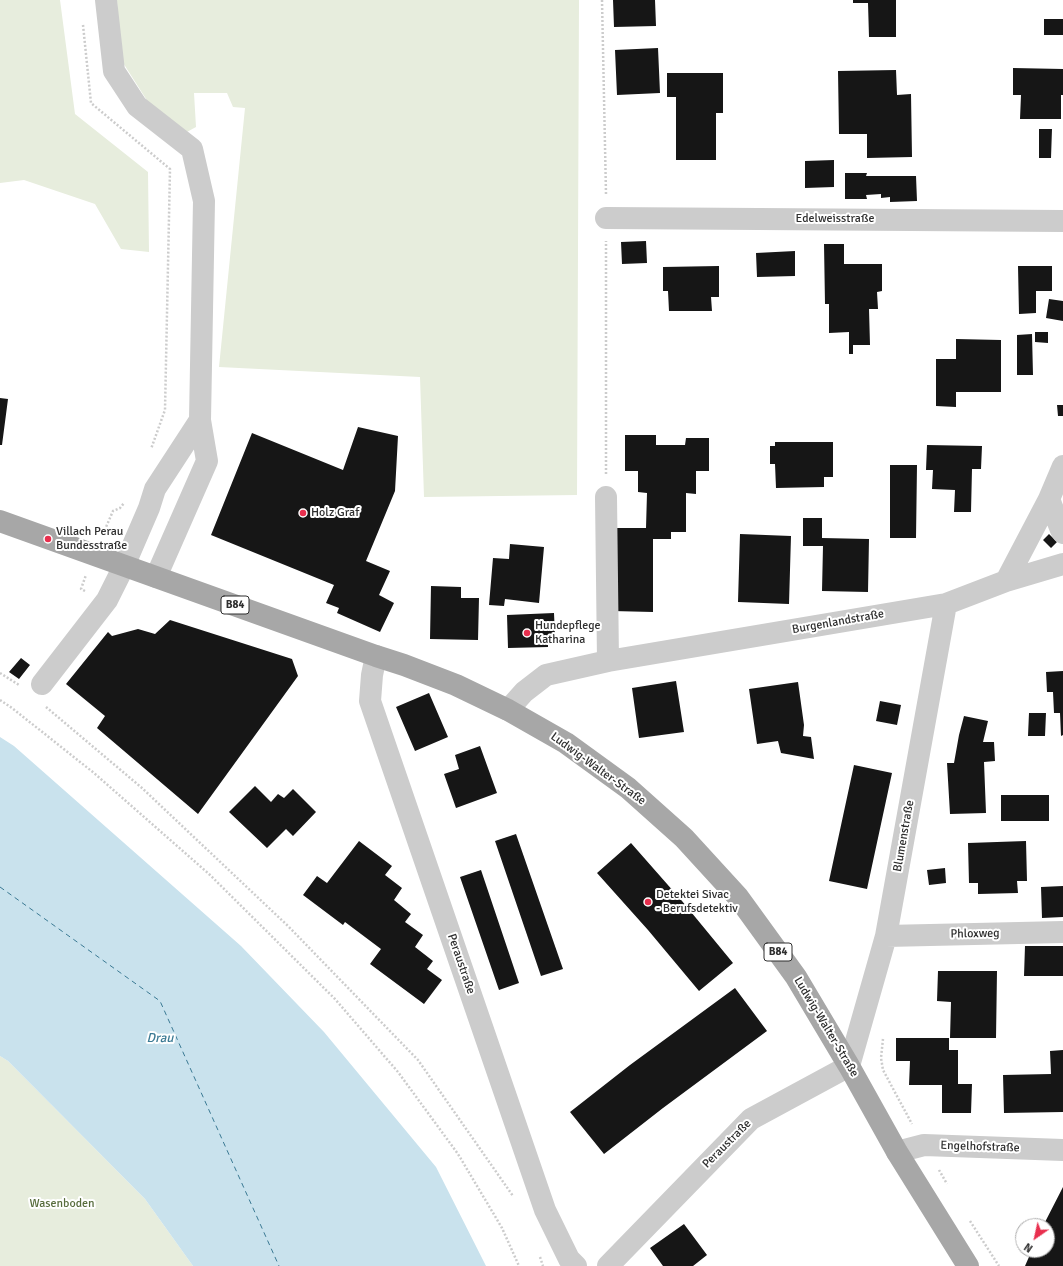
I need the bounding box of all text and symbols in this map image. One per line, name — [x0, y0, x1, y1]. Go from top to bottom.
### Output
street label: Edelweisstraße — [796, 212, 874, 226]
place label: Holz Graf — [311, 506, 359, 520]
marker: Holz Graf — [298, 508, 308, 518]
place label: Villach Perau Bundesstraße — [56, 525, 127, 553]
marker: Villach Perau Bundesstraße — [43, 534, 53, 544]
road number: B84 — [221, 596, 249, 614]
street label: Burgenlandstraße — [791, 607, 885, 637]
place label: Hundepflege Katharina — [535, 619, 601, 647]
marker: Hundepflege Katharina — [522, 628, 532, 638]
street label: Ludwig-Walter-Straße — [548, 730, 648, 808]
street label: Blumenstraße — [891, 799, 917, 873]
place label: Detektei Sivac - Berufsdetektiv — [656, 888, 738, 916]
marker: Detektei Sivac - Berufsdetektiv — [643, 897, 653, 907]
street label: Phloxweg — [950, 926, 1000, 942]
street label: Peraustraße — [444, 932, 478, 996]
road number: B84 — [764, 943, 792, 961]
street label: Ludwig-Walter-Straße — [790, 974, 862, 1080]
water label: Drau — [147, 1031, 173, 1047]
street label: Peraustraße — [700, 1117, 754, 1171]
street label: Engelhofstraße — [940, 1138, 1020, 1156]
park label: Wasenboden — [29, 1197, 95, 1211]
north arrow — [1015, 1218, 1055, 1258]
text: N — [1022, 1240, 1035, 1255]

